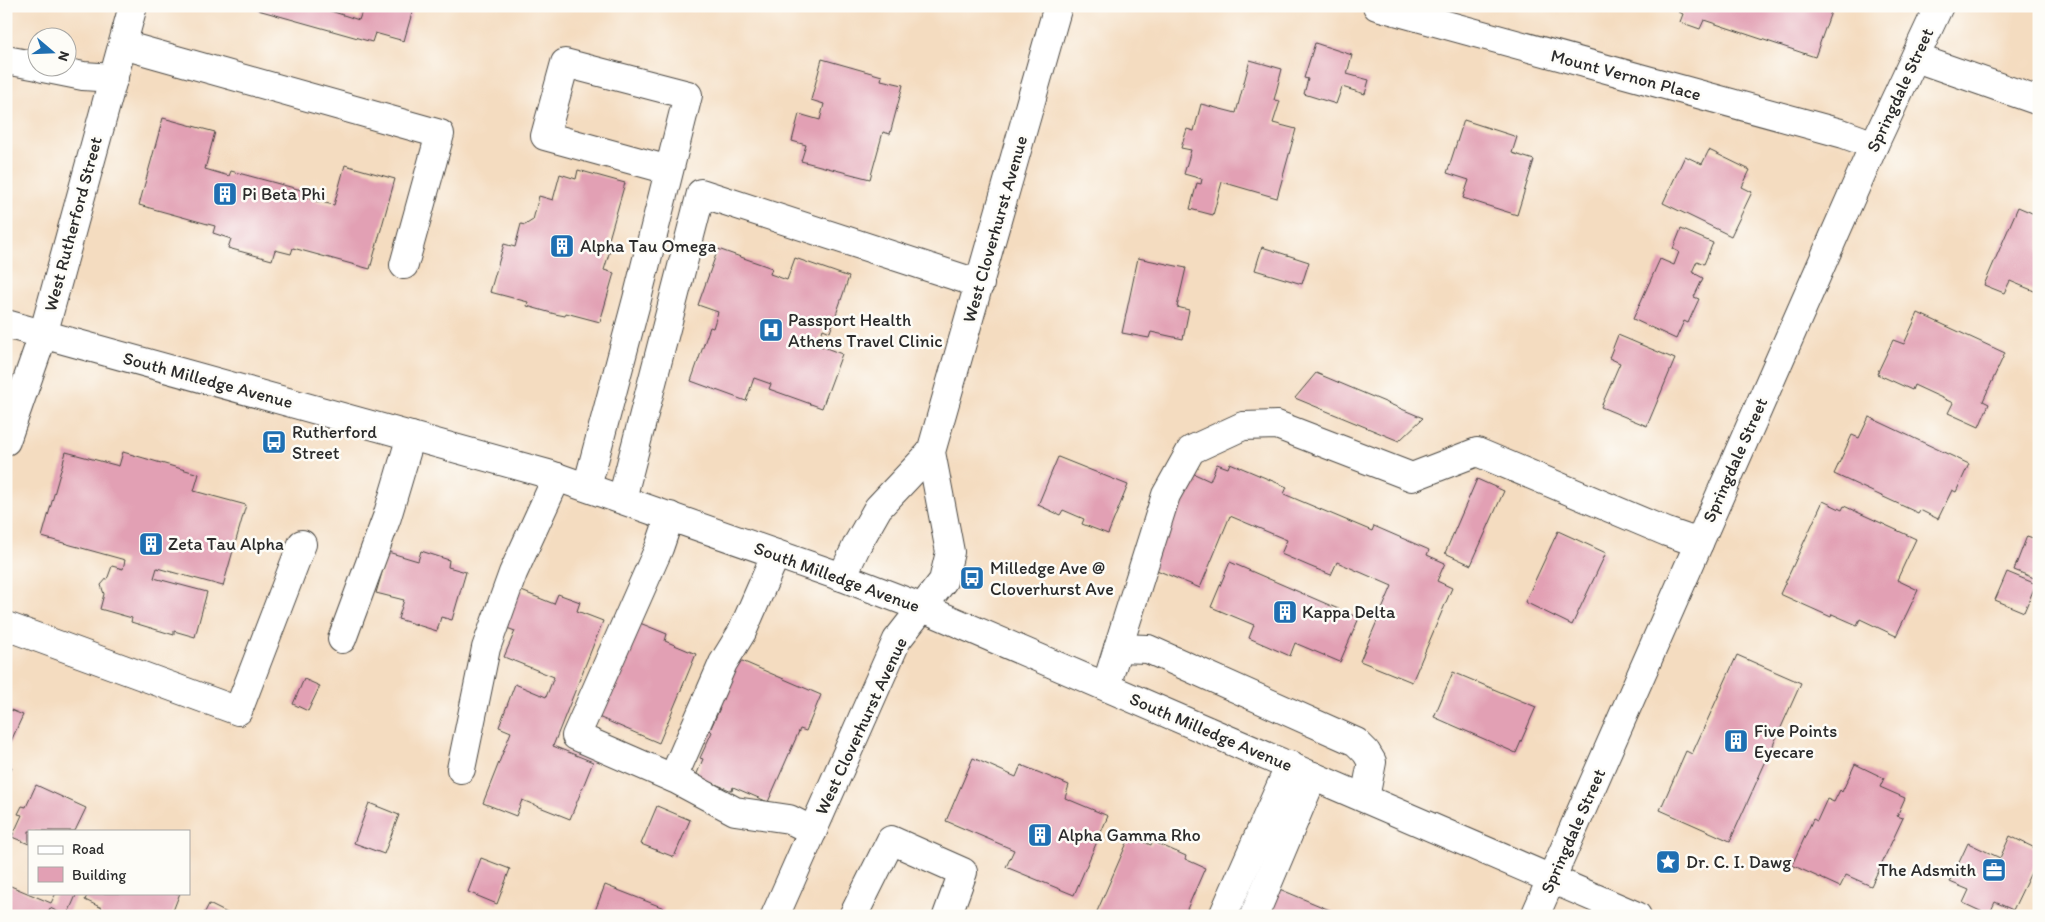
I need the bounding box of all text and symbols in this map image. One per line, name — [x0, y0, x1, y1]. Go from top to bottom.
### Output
street label: Springdale Street — [1862, 24, 1938, 156]
north arrow — [28, 28, 78, 78]
street label: Mount Vernon Place — [1548, 44, 1704, 106]
text: N — [54, 49, 73, 63]
street label: West Cloverhurst Avenue — [958, 133, 1032, 325]
street label: West Rutherford Street — [39, 134, 107, 314]
building icon: Pi Beta Phi — [212, 181, 238, 207]
place label: Pi Beta Phi — [242, 183, 325, 205]
building icon: Alpha Tau Omega — [549, 233, 575, 259]
place label: Alpha Tau Omega — [580, 235, 716, 257]
place label: Passport Health Athens Travel Clinic — [788, 309, 943, 352]
hospital icon: Passport Health Athens Travel Clinic — [758, 317, 784, 343]
street label: South Milledge Avenue — [121, 347, 295, 413]
street label: Springdale Street — [1698, 394, 1772, 526]
place label: Rutherford Street — [292, 421, 377, 464]
bus stop icon: Rutherford Street — [261, 429, 287, 455]
building icon: Zeta Tau Alpha — [138, 531, 164, 557]
place label: Zeta Tau Alpha — [168, 533, 284, 555]
street label: South Milledge Avenue — [751, 537, 923, 617]
place label: Milledge Ave @ Cloverhurst Ave — [990, 557, 1114, 600]
bus stop icon: Milledge Ave @ Cloverhurst Ave — [959, 565, 985, 591]
building icon: Kappa Delta — [1272, 599, 1298, 625]
place label: Kappa Delta — [1302, 601, 1396, 623]
street label: West Cloverhurst Avenue — [810, 634, 912, 818]
street label: South Milledge Avenue — [1126, 688, 1296, 776]
place label: Five Points Eyecare — [1754, 720, 1837, 763]
building icon: Five Points Eyecare — [1723, 728, 1749, 754]
street label: Springdale Street — [1536, 765, 1610, 897]
building icon: Alpha Gamma Rho — [1027, 822, 1053, 848]
place label: Alpha Gamma Rho — [1058, 824, 1201, 846]
legend — [28, 830, 190, 894]
text: Road — [72, 840, 105, 858]
place icon: Dr. C. I. Dawg — [1655, 849, 1681, 875]
place label: Dr. C. I. Dawg — [1686, 851, 1792, 873]
office icon: The Adsmith — [1981, 857, 2007, 883]
place label: The Adsmith — [1878, 859, 1976, 881]
text: Building — [72, 866, 126, 884]

